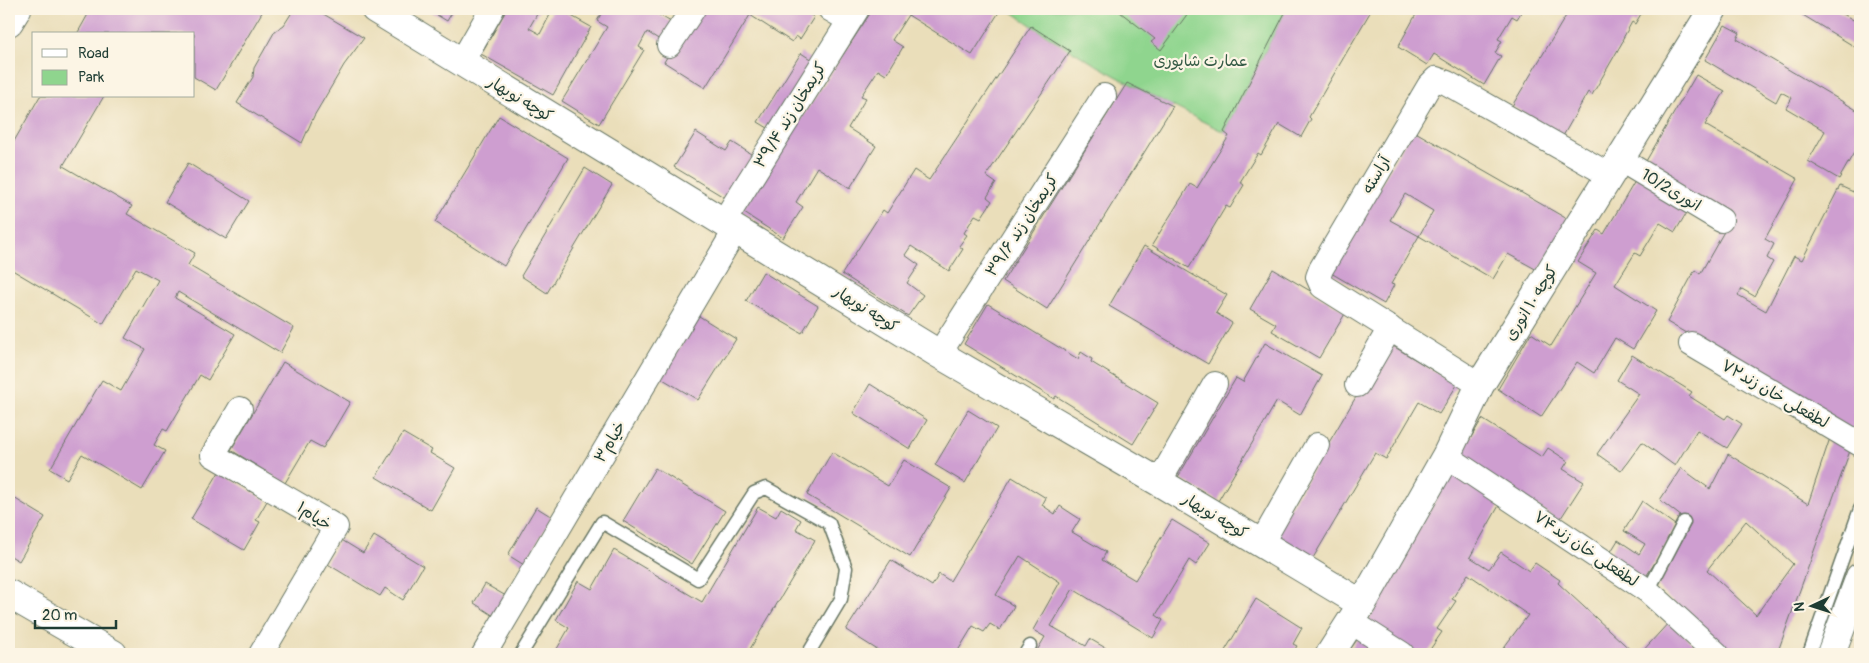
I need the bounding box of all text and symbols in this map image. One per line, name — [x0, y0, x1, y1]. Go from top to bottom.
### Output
legend — [32, 32, 195, 98]
text: Road — [78, 44, 109, 63]
park label: عمارت شاپوری — [1154, 51, 1248, 71]
street label: کریمخان زند ۳۹/۴ — [749, 58, 831, 172]
text: Park — [78, 68, 105, 87]
street label: کوچه نوبهار — [483, 71, 557, 126]
street label: آراسته — [1357, 152, 1395, 197]
street label: انوری10/2 — [1637, 164, 1705, 216]
street label: کریمخان زند ۳۹/۶ — [981, 170, 1063, 280]
street label: کوچه ۱۰ انوری — [1500, 261, 1562, 344]
street label: کوچه نوبهار — [829, 281, 902, 337]
street label: لطفعلی خان زند۷۲ — [1718, 355, 1832, 433]
street label: خیام۳ — [590, 418, 632, 467]
street label: کوچه نوبهار — [1178, 488, 1252, 543]
street label: ۱خیام — [292, 497, 335, 536]
street label: لطفعلی خان زند۷۴ — [1530, 507, 1642, 591]
north arrow — [1786, 580, 1836, 630]
scale bar — [35, 598, 116, 630]
text: N — [1791, 602, 1808, 612]
text: 20 m — [42, 606, 77, 625]

